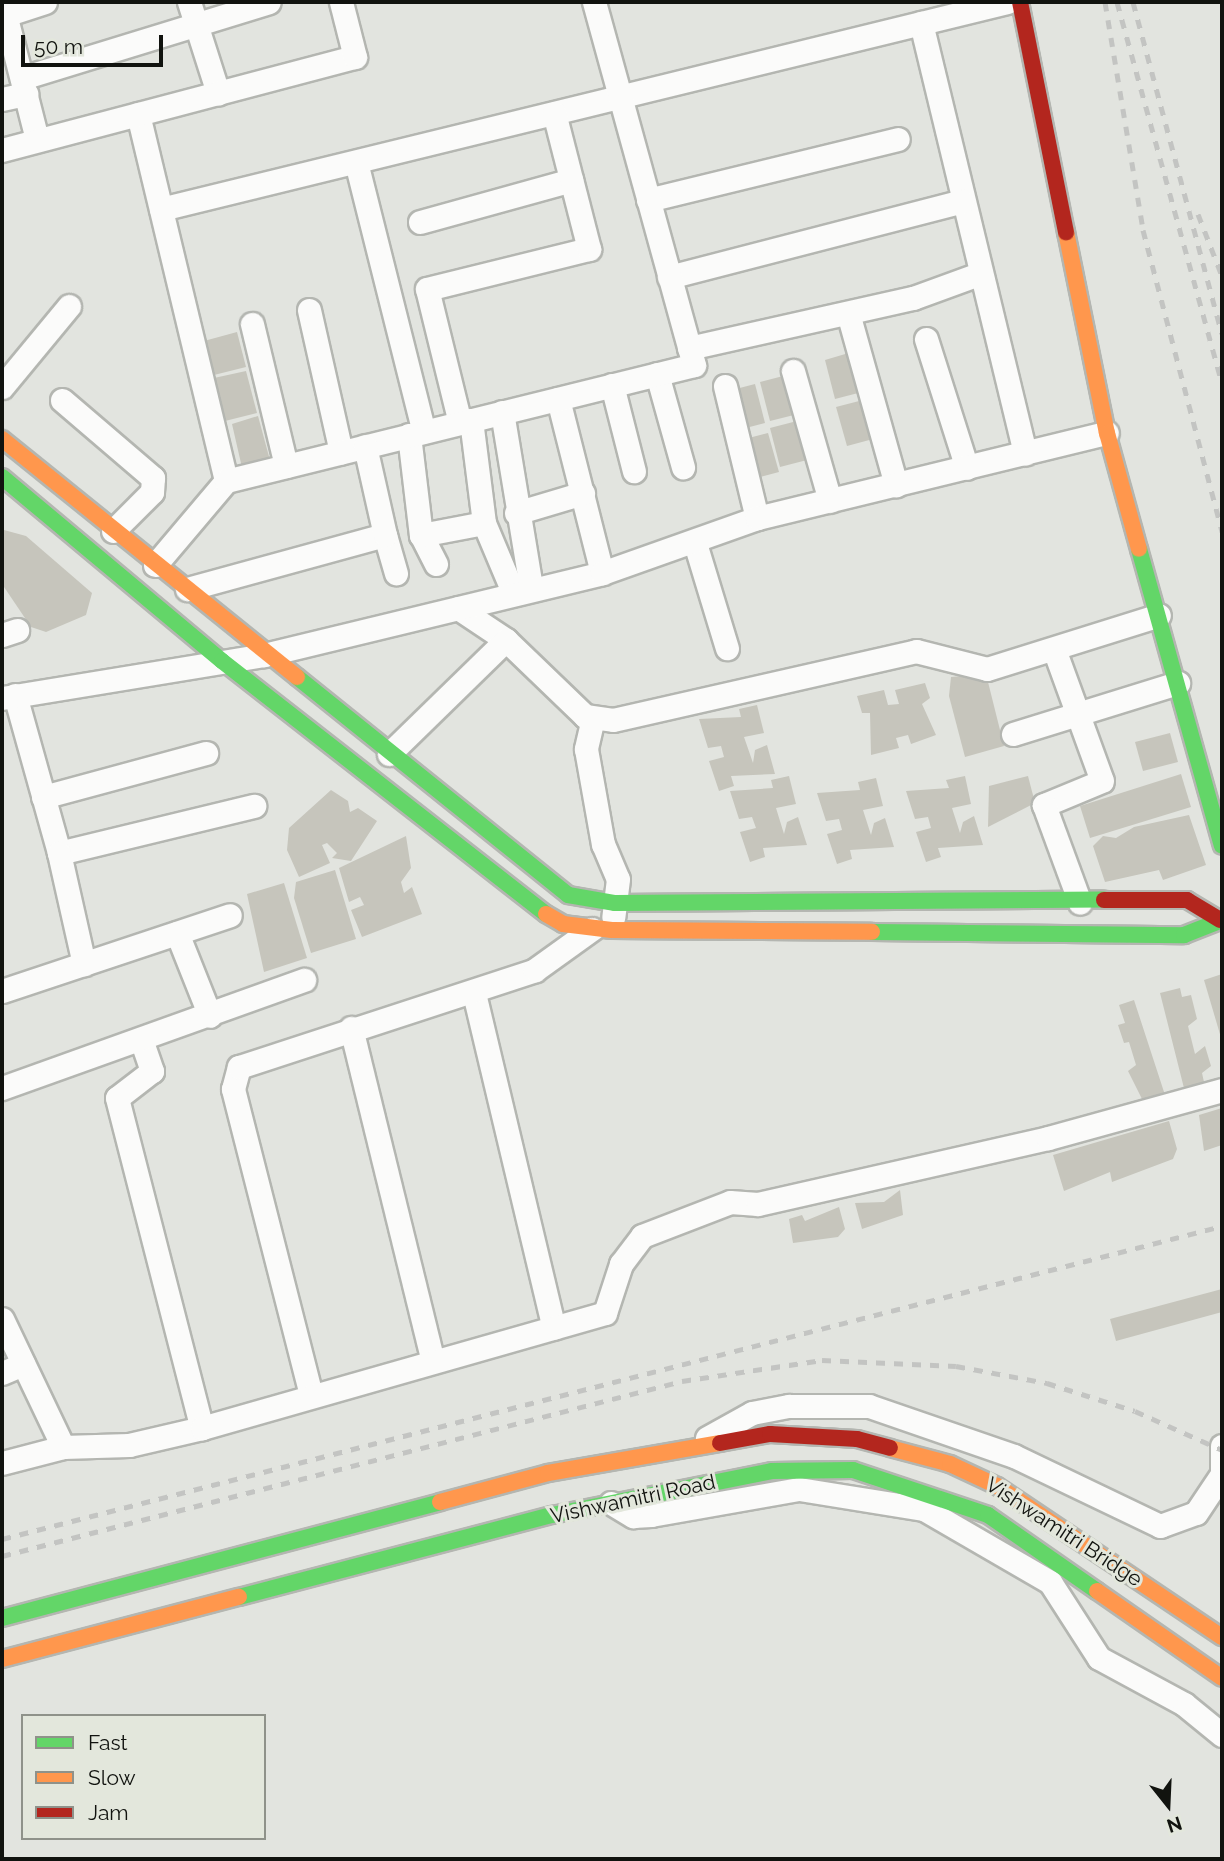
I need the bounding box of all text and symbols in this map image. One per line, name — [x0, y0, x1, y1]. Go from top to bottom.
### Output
scale bar — [24, 21, 166, 65]
text: 50 m — [34, 34, 83, 59]
street label: Vishwamitri Road — [548, 1469, 718, 1529]
street label: Vishwamitri Bridge — [981, 1472, 1147, 1592]
legend — [21, 1714, 266, 1840]
text: Fast — [88, 1730, 128, 1755]
text: Slow — [88, 1765, 136, 1790]
north arrow — [1133, 1770, 1203, 1840]
text: Jam — [88, 1800, 129, 1825]
text: N — [1164, 1812, 1185, 1838]

